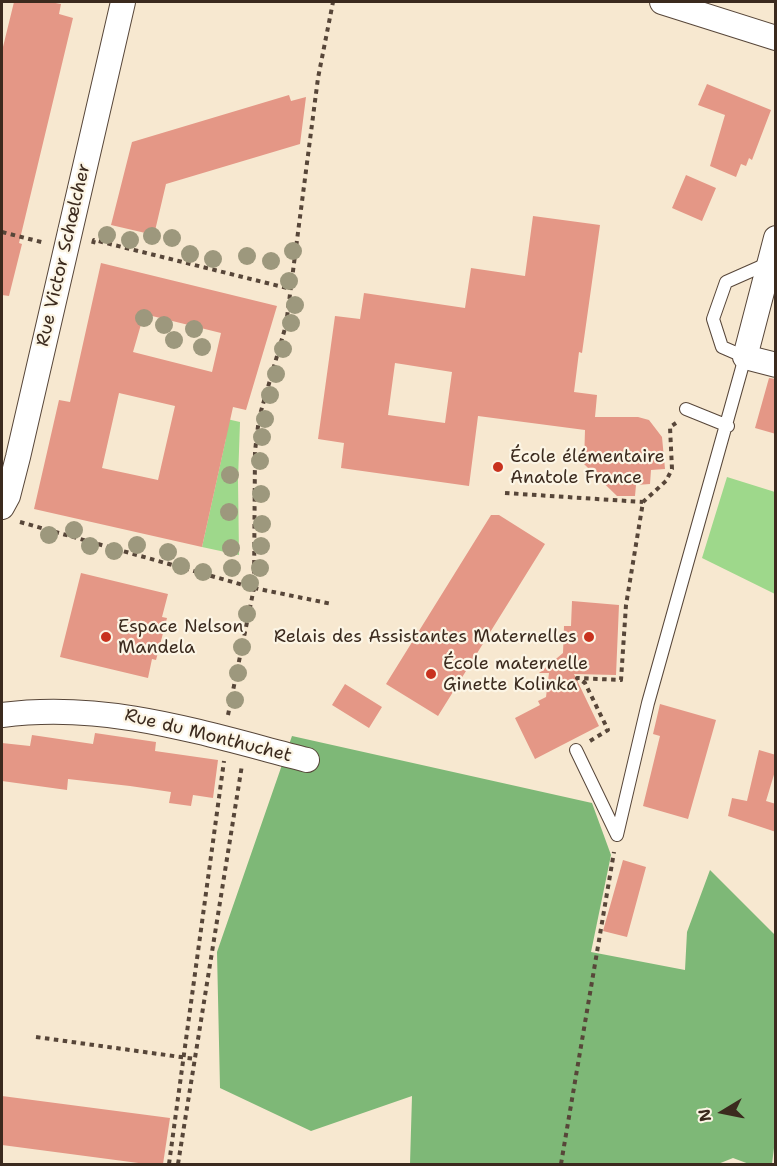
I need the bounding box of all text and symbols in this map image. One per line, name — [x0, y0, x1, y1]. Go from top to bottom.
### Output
street label: Rue Victor Schœlcher — [32, 161, 96, 349]
place label: École élémentaire Anatole France — [510, 446, 665, 488]
marker: École élémentaire Anatole France — [491, 460, 505, 474]
place label: Espace Nelson Mandela — [118, 616, 243, 658]
place label: Relais des Assistantes Maternelles — [274, 626, 577, 648]
marker: Espace Nelson Mandela — [99, 630, 113, 644]
marker: Relais des Assistantes Maternelles — [582, 630, 596, 644]
place label: École maternelle Ginette Kolinka — [443, 653, 588, 696]
marker: École maternelle Ginette Kolinka — [424, 667, 438, 681]
street label: Rue du Monthuchet — [122, 705, 294, 767]
north arrow — [693, 1082, 753, 1142]
text: N — [693, 1107, 716, 1123]

